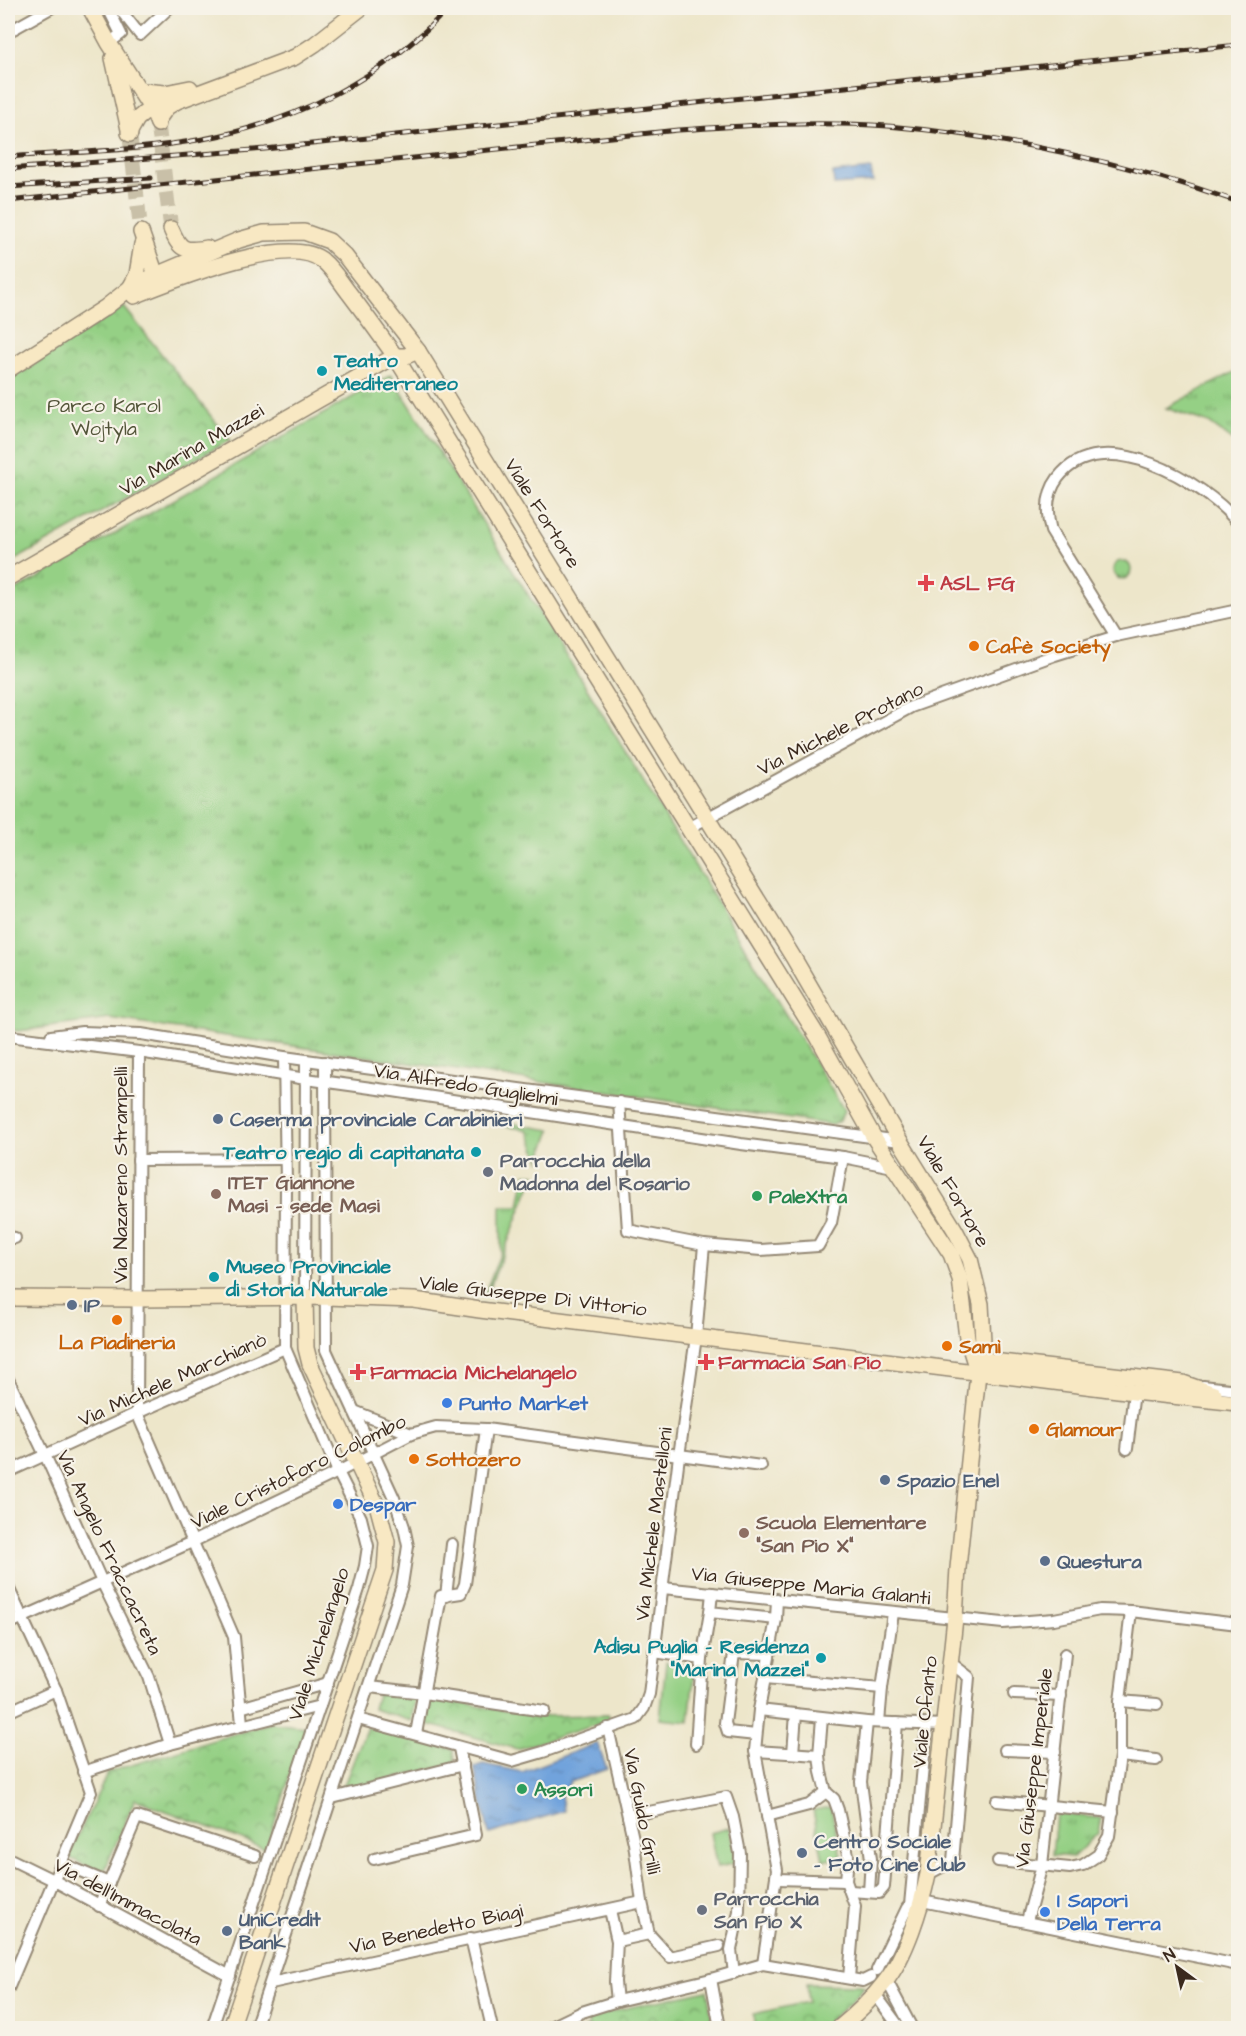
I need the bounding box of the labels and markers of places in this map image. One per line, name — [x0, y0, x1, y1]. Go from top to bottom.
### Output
place label: Teatro Mediterraneo — [333, 347, 459, 398]
marker: Teatro Mediterraneo — [315, 364, 329, 378]
place label: ASL FG — [940, 570, 1015, 598]
marker: ASL FG — [917, 574, 935, 592]
place label: Cafè Society — [986, 633, 1111, 662]
marker: Cafè Society — [967, 639, 981, 653]
place label: Caserma provinciale Carabinieri — [230, 1106, 523, 1134]
marker: Caserma provinciale Carabinieri — [211, 1112, 225, 1126]
place label: Teatro regio di capitanata — [222, 1139, 465, 1168]
marker: Teatro regio di capitanata — [469, 1145, 483, 1159]
place label: Parrocchia della Madonna del Rosario — [500, 1147, 690, 1198]
marker: Parrocchia della Madonna del Rosario — [481, 1165, 495, 1179]
place label: ITET Giannone Masi - sede Masi — [228, 1169, 381, 1220]
place label: PaleXtra — [769, 1183, 848, 1211]
marker: ITET Giannone Masi - sede Masi — [209, 1187, 223, 1201]
marker: PaleXtra — [750, 1189, 764, 1203]
place label: Museo Provinciale di Storia Naturale — [225, 1253, 391, 1304]
marker: Museo Provinciale di Storia Naturale — [207, 1270, 221, 1284]
place label: IP — [84, 1292, 100, 1320]
marker: IP — [65, 1298, 79, 1312]
marker: La Piadineria — [110, 1313, 124, 1327]
place label: La Piadineria — [59, 1329, 176, 1357]
place label: Samì — [958, 1333, 1002, 1361]
marker: Samì — [940, 1339, 954, 1353]
place label: Farmacia San Pio — [718, 1349, 881, 1377]
marker: Farmacia San Pio — [699, 1355, 713, 1369]
place label: Farmacia Michelangelo — [370, 1359, 577, 1388]
marker: Farmacia Michelangelo — [351, 1365, 365, 1379]
place label: Punto Market — [459, 1390, 589, 1418]
marker: Punto Market — [440, 1396, 454, 1410]
place label: Glamour — [1046, 1416, 1122, 1444]
marker: Glamour — [1027, 1422, 1041, 1436]
place label: Sottozero — [425, 1446, 521, 1474]
marker: Sottozero — [407, 1452, 421, 1466]
place label: Spazio Enel — [896, 1467, 999, 1495]
marker: Spazio Enel — [878, 1473, 892, 1487]
place label: Despar — [350, 1491, 417, 1519]
marker: Despar — [331, 1497, 345, 1511]
place label: Scuola Elementare "San Pio X" — [755, 1509, 927, 1560]
marker: Scuola Elementare "San Pio X" — [737, 1526, 751, 1540]
place label: Questura — [1057, 1548, 1143, 1576]
marker: Questura — [1038, 1554, 1052, 1568]
place label: Adisu Puglia - Residenza "Marina Mazzei" — [594, 1633, 810, 1684]
marker: Adisu Puglia - Residenza "Marina Mazzei" — [814, 1651, 828, 1665]
place label: Assori — [534, 1776, 593, 1804]
marker: Assori — [515, 1782, 529, 1796]
place label: Centro Sociale - Foto Cine Club — [814, 1828, 966, 1879]
marker: Centro Sociale - Foto Cine Club — [795, 1846, 809, 1860]
place label: Parrocchia San Pio X — [713, 1885, 819, 1936]
place label: I Sapori Della Terra — [1057, 1887, 1162, 1938]
marker: Parrocchia San Pio X — [695, 1903, 709, 1917]
marker: I Sapori Della Terra — [1038, 1905, 1052, 1919]
place label: UniCredit Bank — [239, 1906, 322, 1957]
marker: UniCredit Bank — [220, 1924, 234, 1938]

